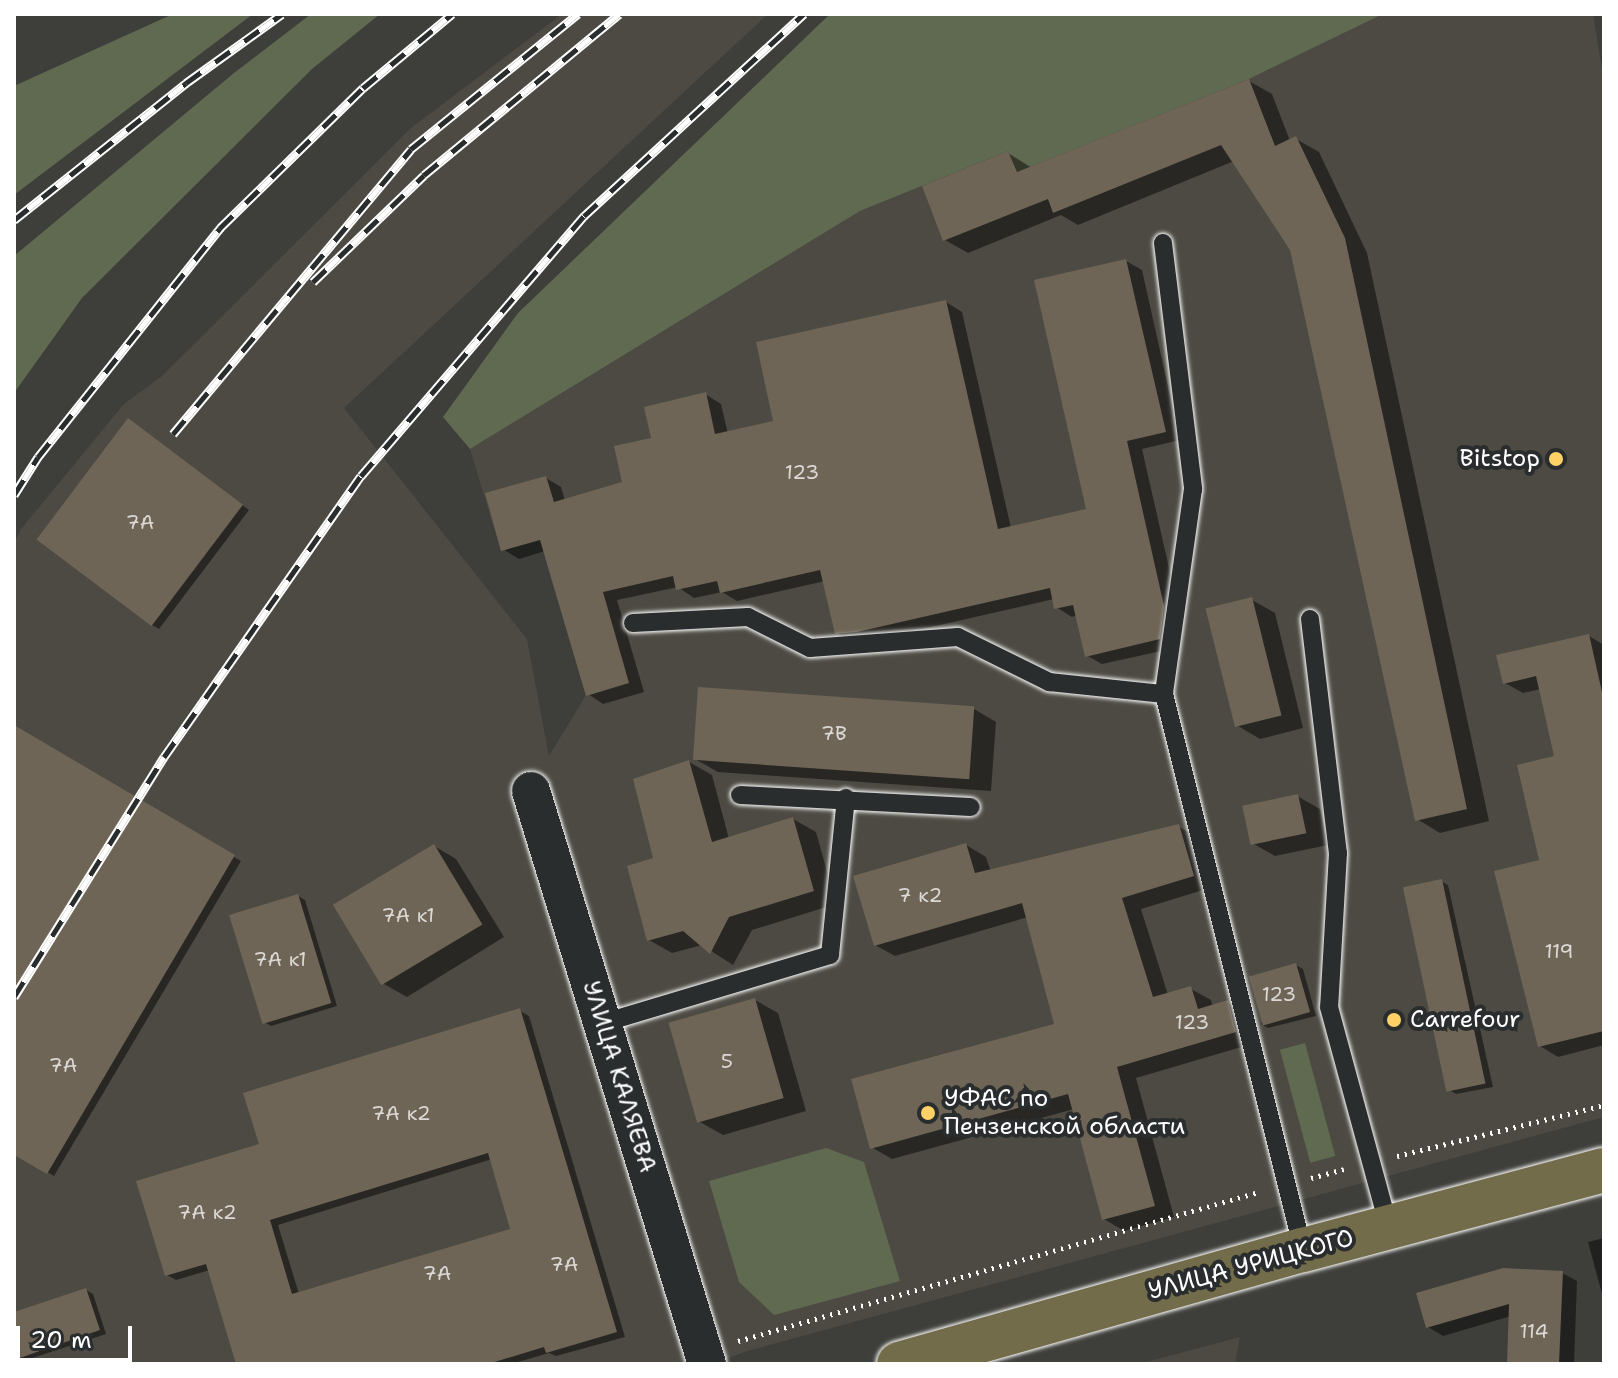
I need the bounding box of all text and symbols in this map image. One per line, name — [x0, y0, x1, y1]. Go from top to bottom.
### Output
place label: Bitstop — [1460, 445, 1540, 473]
marker: Bitstop — [1547, 450, 1565, 468]
house number: 123 — [785, 460, 819, 484]
house number: 7А — [126, 510, 154, 534]
house number: 7В — [821, 721, 847, 745]
house number: 7 к2 — [898, 883, 942, 907]
house number: 7А к1 — [381, 903, 435, 927]
house number: 119 — [1544, 939, 1574, 963]
house number: 7А к1 — [253, 947, 307, 971]
street label: УЛИЦА КАЛЯЕВА — [576, 978, 662, 1176]
house number: 123 — [1262, 982, 1296, 1006]
place label: Carrefour — [1410, 1006, 1521, 1034]
house number: 123 — [1175, 1010, 1209, 1034]
marker: Carrefour — [1385, 1011, 1403, 1029]
house number: 5 — [721, 1049, 733, 1073]
house number: 7А — [49, 1053, 77, 1077]
place label: УФАС по Пензенской области — [944, 1085, 1185, 1141]
house number: 7А к2 — [371, 1101, 431, 1125]
marker: УФАС по Пензенской области — [919, 1104, 937, 1122]
house number: 7А к2 — [177, 1200, 237, 1224]
street label: УЛИЦА УРИЦКОГО — [1145, 1224, 1357, 1306]
house number: 7А — [550, 1252, 578, 1276]
house number: 7А — [423, 1261, 451, 1285]
scale bar — [20, 1310, 136, 1360]
house number: 114 — [1519, 1319, 1549, 1343]
text: 20 m — [30, 1324, 92, 1356]

